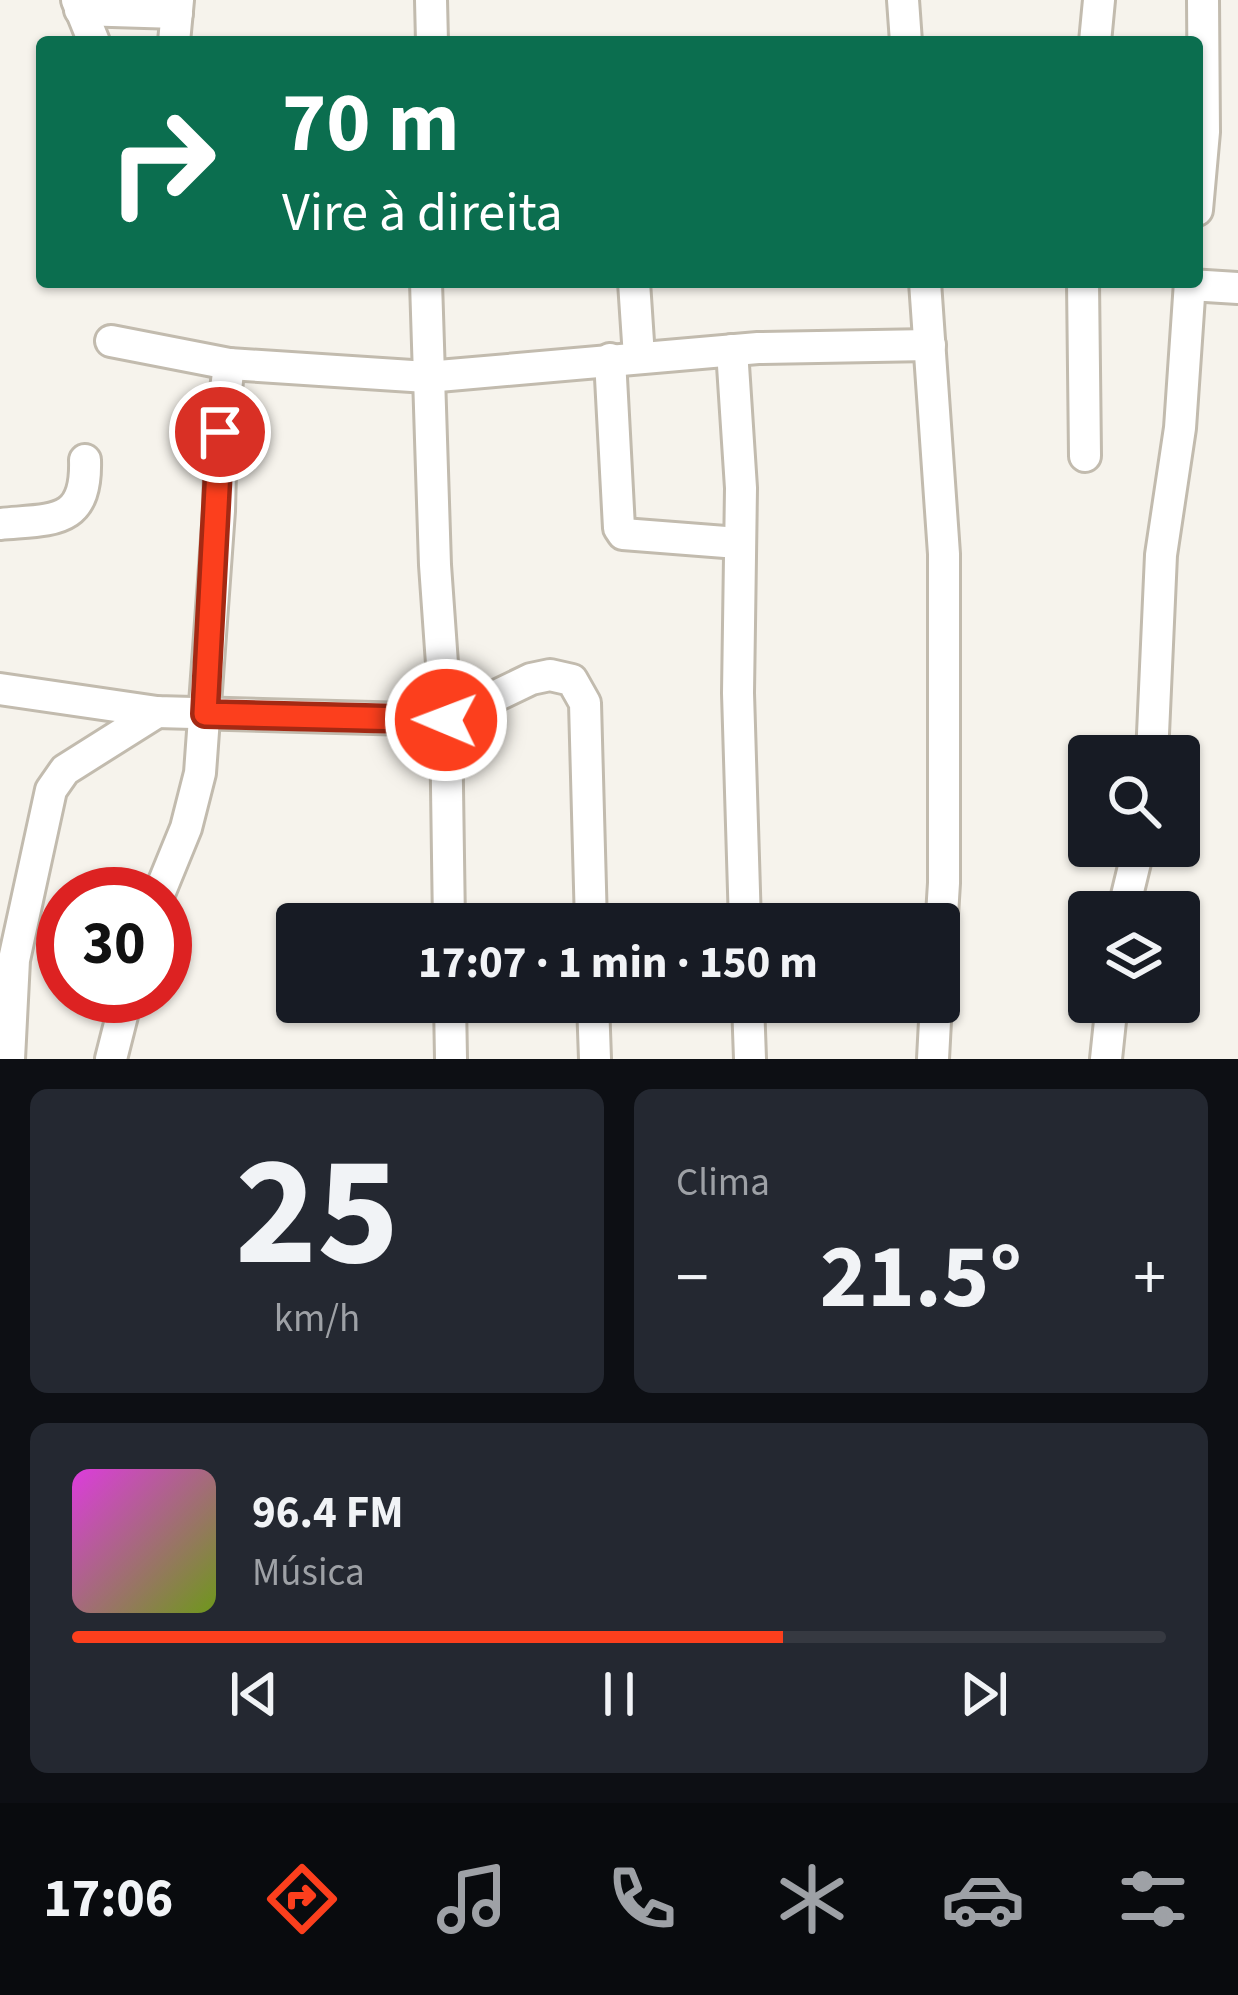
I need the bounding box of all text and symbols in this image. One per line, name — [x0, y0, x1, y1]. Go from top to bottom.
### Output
text: 70 m — [282, 64, 460, 184]
icon: right — [84, 84, 240, 240]
text: Vire à direita — [282, 175, 563, 252]
pin — [169, 381, 271, 483]
icon: arrive — [187, 399, 253, 465]
position arrow — [383, 657, 509, 783]
map controls — [1068, 735, 1200, 1023]
button: search — [1068, 735, 1200, 867]
speed limit sign: 30 — [36, 867, 192, 1023]
button: layers — [1068, 891, 1200, 1023]
text: 17:07 · 1 min · 150 m — [418, 931, 818, 995]
text: 25 — [235, 1102, 399, 1324]
text: Clima — [676, 1155, 770, 1211]
text: 21.5° — [820, 1214, 1022, 1342]
text: − — [676, 1231, 709, 1325]
text: + — [1133, 1231, 1166, 1325]
text: km/h — [274, 1291, 360, 1347]
text: 96.4 FM — [252, 1481, 404, 1545]
text: Música — [252, 1545, 365, 1601]
icon: previous — [221, 1661, 287, 1727]
icon: pause — [586, 1661, 652, 1727]
icon: next — [951, 1661, 1017, 1727]
icon: directions — [260, 1857, 344, 1941]
icon: music — [430, 1857, 514, 1941]
icon: phone — [600, 1857, 684, 1941]
icon: climate — [770, 1857, 854, 1941]
icon: car — [941, 1857, 1025, 1941]
icon: filters — [1111, 1857, 1195, 1941]
text: 17:06 — [43, 1861, 173, 1938]

